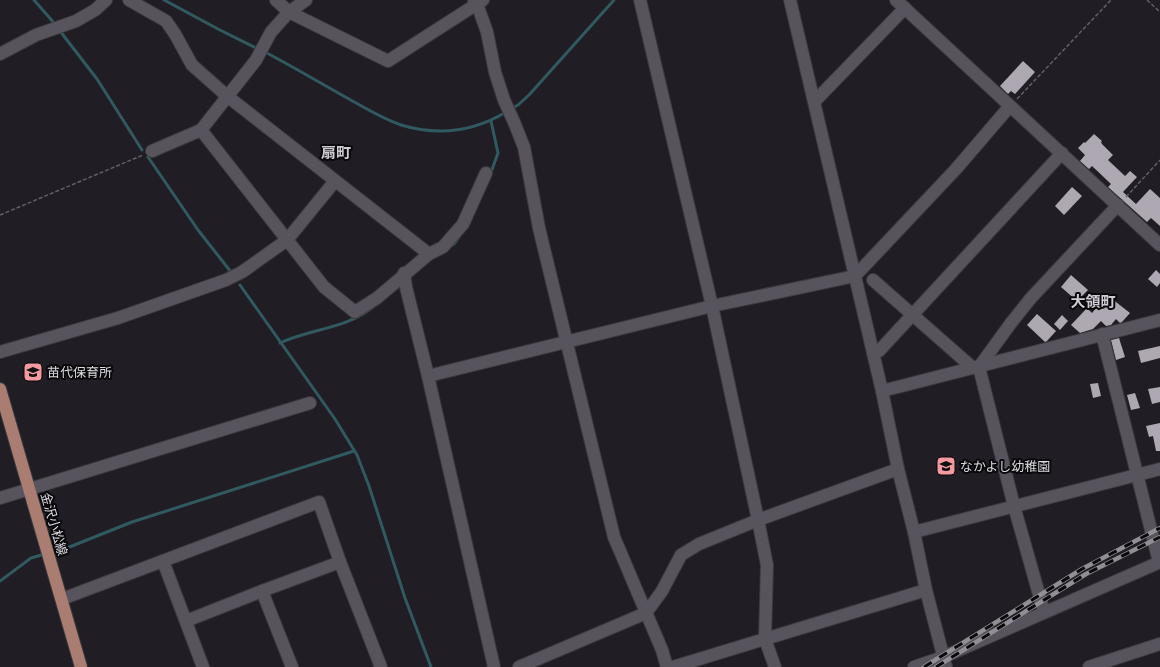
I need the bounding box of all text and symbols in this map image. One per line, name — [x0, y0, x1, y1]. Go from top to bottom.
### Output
district label: 扇町 — [321, 144, 351, 161]
district label: 大領町 — [1070, 293, 1116, 310]
school or university icon: 苗代保育所 — [22, 361, 44, 383]
place label: 苗代保育所 — [47, 365, 112, 380]
school or university icon: なかよし幼稚園 — [935, 455, 957, 477]
place label: なかよし幼稚園 — [960, 459, 1050, 474]
street label: 金沢小松線 — [38, 491, 70, 557]

